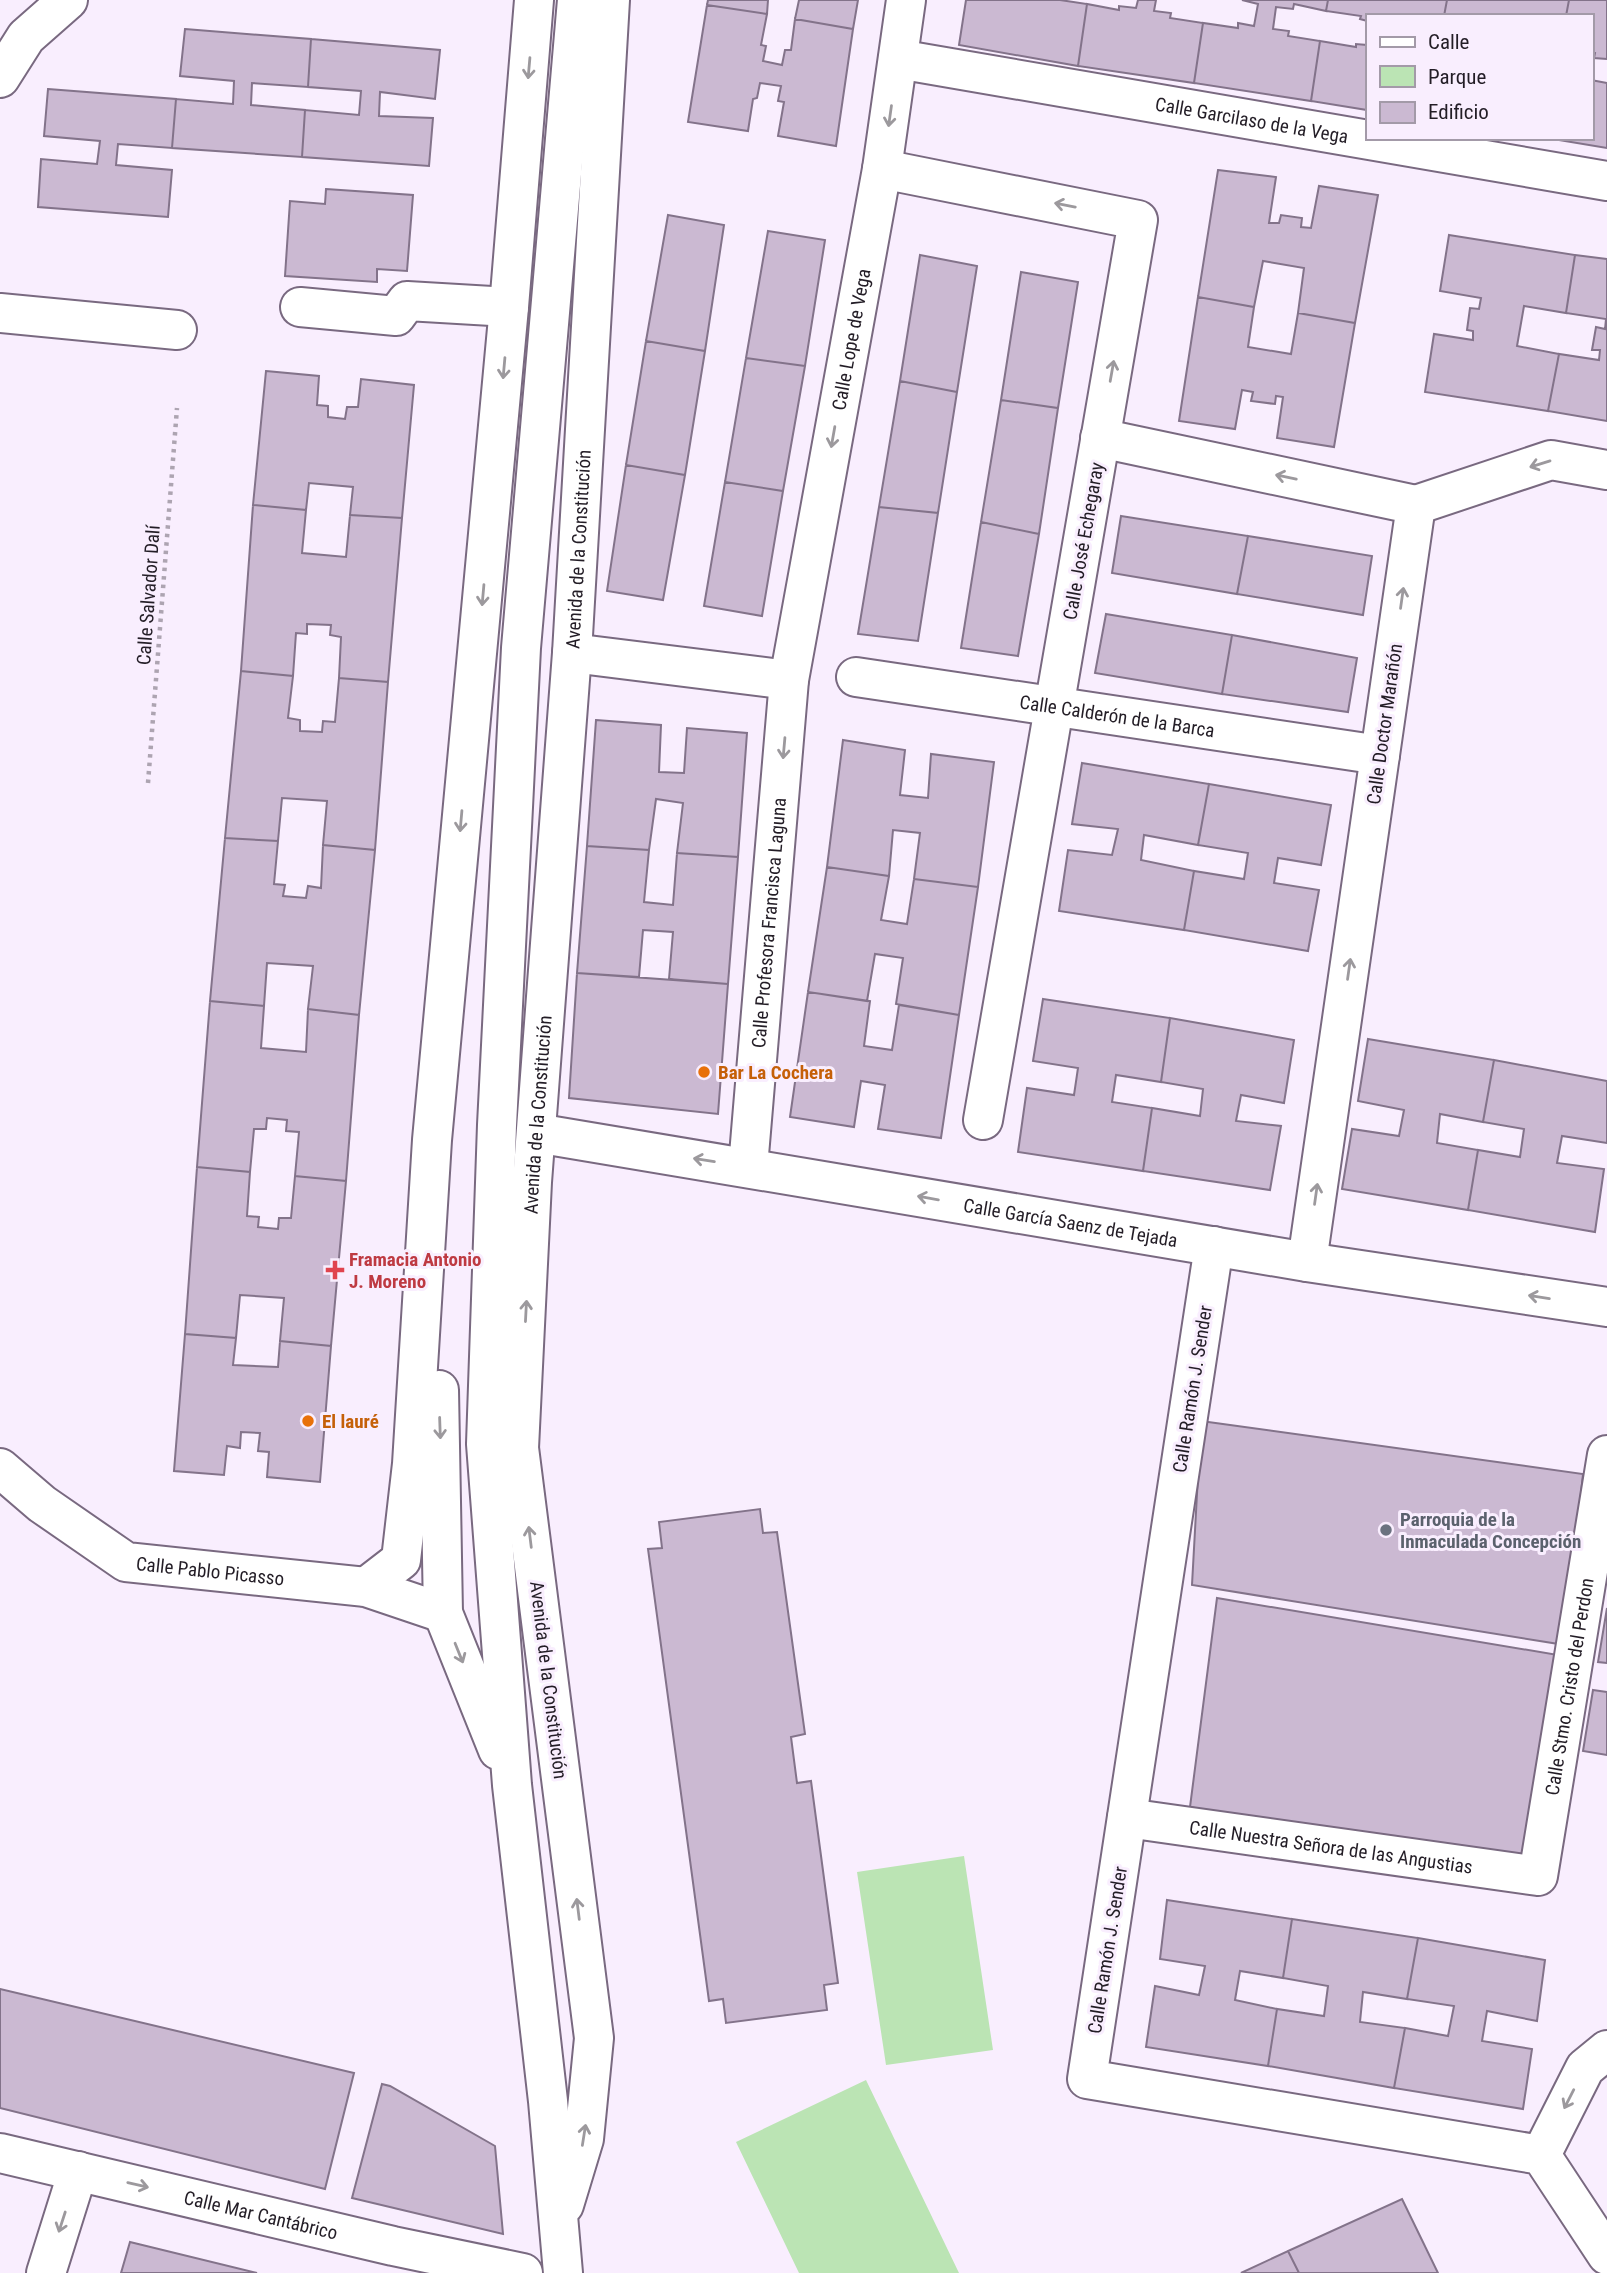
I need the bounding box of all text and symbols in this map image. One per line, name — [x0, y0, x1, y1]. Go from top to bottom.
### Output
legend — [1366, 14, 1593, 140]
text: Calle — [1428, 30, 1470, 54]
one-way arrow — [522, 56, 535, 79]
text: Parque — [1428, 65, 1486, 89]
street label: Calle Garcilaso de la Vega — [1154, 92, 1350, 148]
text: Edificio — [1428, 100, 1489, 124]
one-way arrow — [883, 104, 896, 127]
one-way arrow — [1054, 198, 1077, 212]
street label: Calle Lope de Vega — [827, 267, 876, 412]
one-way arrow — [497, 356, 510, 379]
one-way arrow — [1106, 360, 1119, 383]
one-way arrow — [826, 425, 840, 448]
street label: Avenida de la Constitución — [561, 449, 596, 649]
one-way arrow — [1530, 458, 1552, 471]
street label: Calle José Echegaray — [1058, 461, 1109, 622]
one-way arrow — [1275, 470, 1298, 484]
street label: Calle Salvador Dalí — [132, 523, 165, 666]
one-way arrow — [476, 583, 489, 605]
one-way arrow — [1396, 588, 1409, 610]
street label: Calle Doctor Marañón — [1362, 642, 1407, 806]
street label: Calle Calderón de la Barca — [1018, 690, 1216, 742]
one-way arrow — [777, 736, 790, 759]
street label: Calle Profesora Francisca Laguna — [747, 797, 791, 1049]
one-way arrow — [455, 809, 468, 832]
one-way arrow — [1343, 958, 1356, 981]
street label: Avenida de la Constitución — [519, 1014, 557, 1215]
place label: Bar La Cochera — [718, 1061, 833, 1084]
marker: Bar La Cochera — [696, 1064, 712, 1080]
one-way arrow — [693, 1153, 716, 1166]
one-way arrow — [1310, 1183, 1323, 1206]
one-way arrow — [917, 1191, 940, 1204]
street label: Calle García Saenz de Tejada — [962, 1194, 1179, 1252]
place label: Framacia Antonio J. Moreno — [349, 1248, 482, 1293]
marker: Framacia Antonio J. Moreno — [327, 1262, 343, 1278]
one-way arrow — [1529, 1290, 1551, 1303]
one-way arrow — [519, 1300, 532, 1323]
street label: Calle Ramón J. Sender — [1168, 1304, 1217, 1474]
place label: El lauré — [322, 1410, 379, 1433]
marker: El lauré — [300, 1413, 316, 1429]
one-way arrow — [433, 1417, 446, 1440]
place label: Parroquia de la Inmaculada Concepción — [1400, 1508, 1581, 1553]
marker: Parroquia de la Inmaculada Concepción — [1378, 1522, 1394, 1538]
one-way arrow — [524, 1527, 537, 1549]
street label: Calle Pablo Picasso — [135, 1552, 285, 1590]
street label: Calle Stmo. Cristo del Perdon — [1540, 1576, 1599, 1797]
street label: Avenida de la Constitución — [525, 1580, 572, 1780]
one-way arrow — [453, 1641, 466, 1663]
street label: Calle Nuestra Señora de las Angustias — [1188, 1816, 1474, 1879]
street label: Calle Ramón J. Sender — [1083, 1865, 1132, 2035]
one-way arrow — [571, 1898, 584, 1921]
one-way arrow — [1562, 2088, 1576, 2109]
one-way arrow — [578, 2124, 591, 2147]
one-way arrow — [126, 2179, 149, 2193]
street label: Calle Mar Cantábrico — [182, 2186, 340, 2245]
one-way arrow — [55, 2211, 68, 2233]

